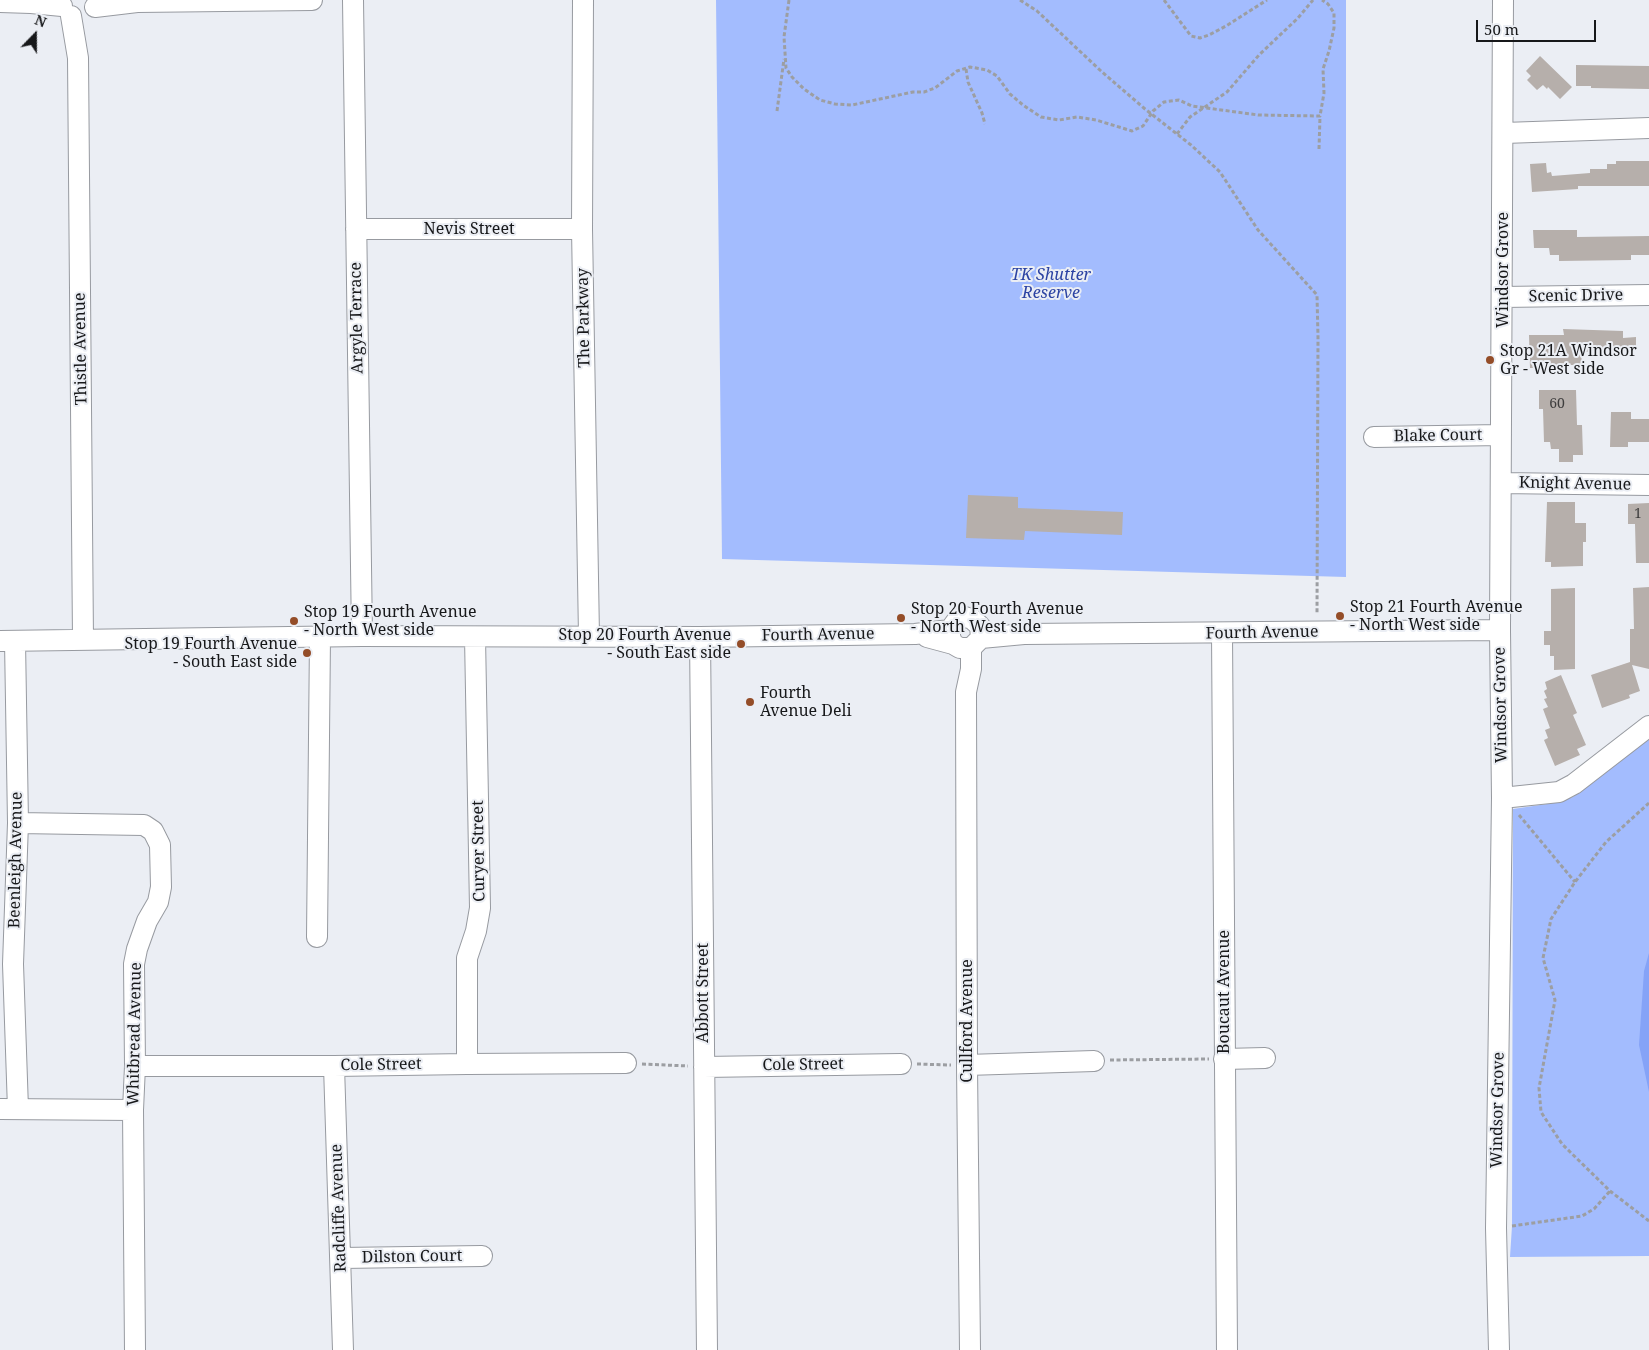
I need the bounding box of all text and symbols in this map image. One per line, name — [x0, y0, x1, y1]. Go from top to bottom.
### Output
north arrow — [10, 10, 60, 60]
text: N — [32, 10, 49, 32]
scale bar — [1479, 10, 1599, 42]
text: 50 m — [1484, 19, 1519, 39]
street label: Windsor Grove — [1493, 212, 1513, 328]
street label: Nevis Street — [423, 219, 515, 239]
street label: Argyle Terrace — [346, 262, 368, 374]
park label: TK Shutter Reserve — [1011, 265, 1091, 303]
street label: The Parkway — [574, 268, 594, 368]
street label: Scenic Drive — [1528, 286, 1624, 306]
street label: Thistle Avenue — [70, 292, 92, 406]
place label: Stop 21A Windsor Gr - West side — [1500, 341, 1637, 379]
marker: Stop 21A Windsor Gr - West side — [1484, 354, 1496, 366]
house number: 60 — [1549, 396, 1565, 412]
street label: Blake Court — [1394, 426, 1482, 446]
street label: Knight Avenue — [1519, 473, 1631, 495]
house number: 1 — [1634, 506, 1642, 522]
place label: Stop 21 Fourth Avenue - North West side — [1350, 597, 1522, 635]
place label: Stop 20 Fourth Avenue - North West side — [911, 599, 1083, 637]
place label: Stop 19 Fourth Avenue - North West side — [304, 602, 476, 640]
marker: Stop 21 Fourth Avenue - North West side — [1334, 610, 1346, 622]
marker: Stop 20 Fourth Avenue - North West side — [895, 612, 907, 624]
marker: Stop 19 Fourth Avenue - North West side — [288, 615, 300, 627]
street label: Fourth Avenue — [1205, 622, 1319, 644]
street label: Fourth Avenue — [761, 624, 875, 646]
place label: Stop 20 Fourth Avenue - South East side — [559, 625, 731, 663]
place label: Stop 19 Fourth Avenue - South East side — [125, 634, 297, 672]
marker: Stop 20 Fourth Avenue - South East side — [735, 638, 747, 650]
marker: Stop 19 Fourth Avenue - South East side — [301, 647, 313, 659]
street label: Windsor Grove — [1490, 647, 1512, 763]
place label: Fourth Avenue Deli — [760, 683, 852, 721]
marker: Fourth Avenue Deli — [744, 696, 756, 708]
street label: Beenleigh Avenue — [5, 792, 27, 928]
street label: Curyer Street — [469, 800, 489, 902]
street label: Boucaut Avenue — [1214, 930, 1234, 1054]
street label: Abbott Street — [693, 943, 713, 1043]
street label: Cullford Avenue — [957, 959, 977, 1083]
street label: Whitbread Avenue — [124, 962, 146, 1106]
street label: Windsor Grove — [1487, 1052, 1509, 1168]
street label: Cole Street — [340, 1055, 422, 1075]
street label: Cole Street — [762, 1055, 844, 1075]
street label: Radcliffe Avenue — [327, 1143, 351, 1273]
street label: Dilston Court — [362, 1247, 462, 1267]

